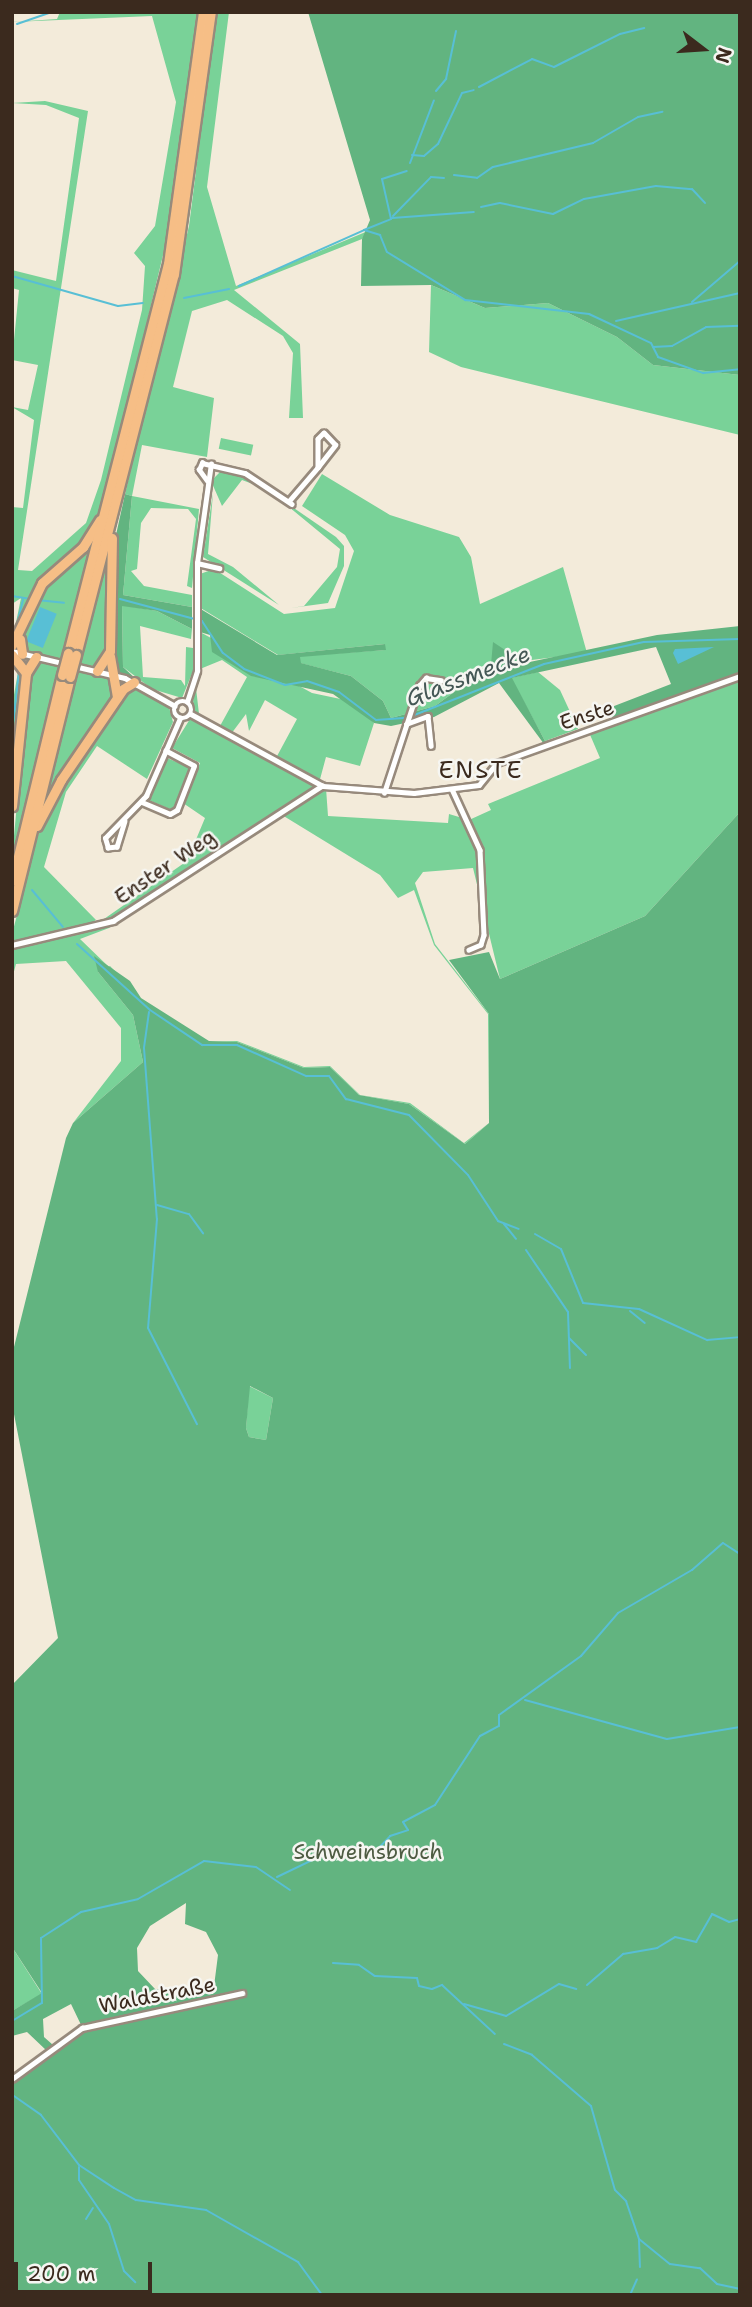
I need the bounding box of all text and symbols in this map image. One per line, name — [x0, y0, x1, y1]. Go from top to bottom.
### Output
north arrow — [668, 14, 738, 84]
text: N — [709, 44, 738, 66]
water label: Glassmecke — [402, 640, 534, 712]
street label: Enste — [557, 694, 617, 736]
district label: ENSTE — [439, 757, 523, 785]
street label: Enster Weg — [110, 824, 220, 910]
park label: Schweinsbruch — [293, 1839, 443, 1865]
street label: Waldstraße — [97, 1971, 217, 2019]
scale bar — [18, 2248, 156, 2292]
text: 200 m — [27, 2260, 96, 2288]

